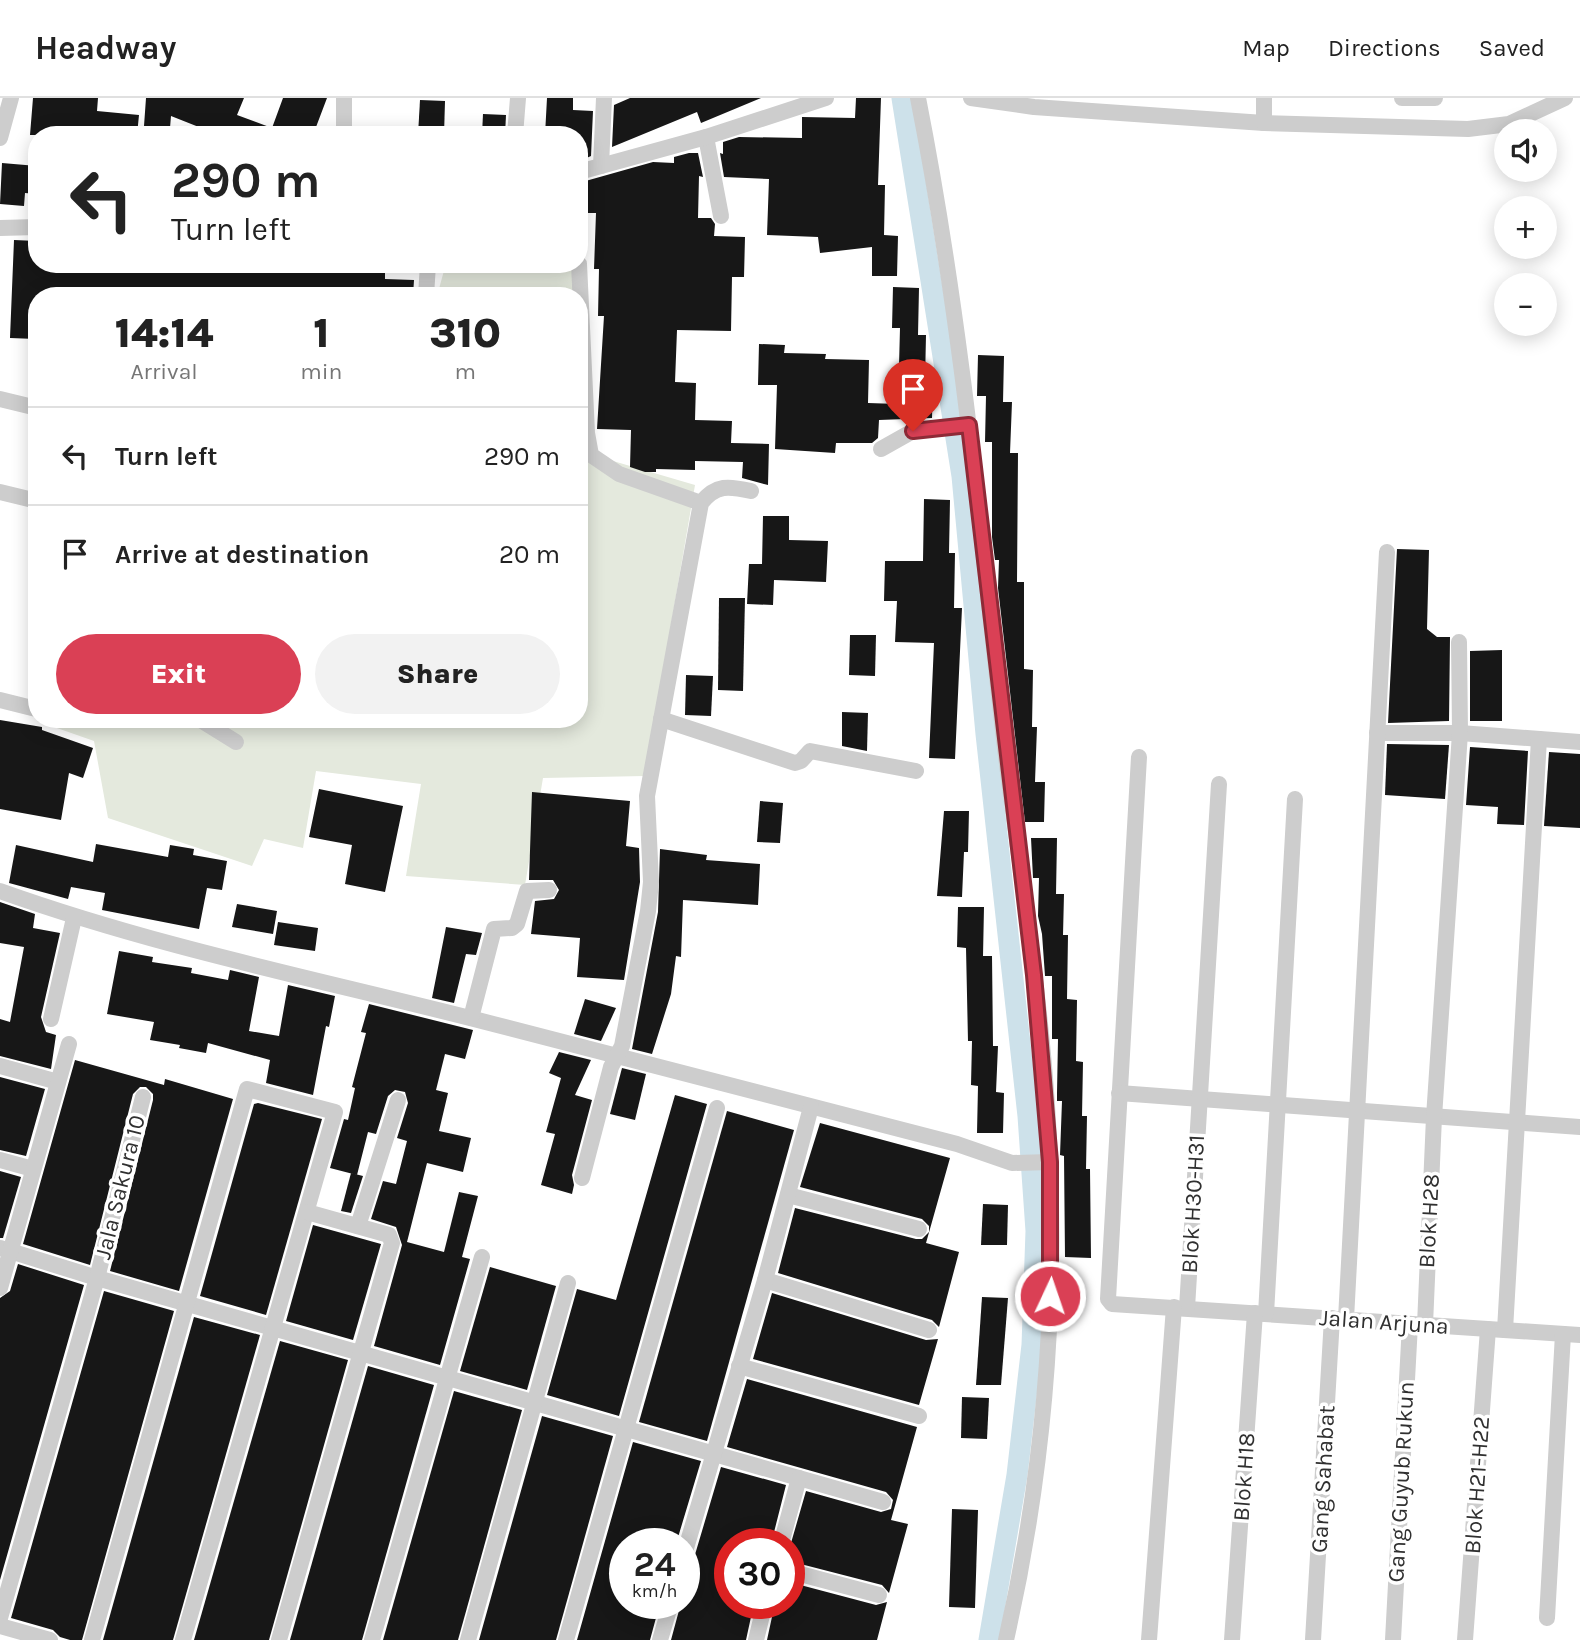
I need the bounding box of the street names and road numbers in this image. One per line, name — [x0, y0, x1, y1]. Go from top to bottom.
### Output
street label: Jala Sakura 10 — [89, 1112, 151, 1262]
street label: Blok H30-H31 — [1176, 1134, 1210, 1274]
street label: Blok H28 — [1413, 1173, 1445, 1269]
street label: Jalan Arjuna — [1318, 1304, 1450, 1340]
street label: Gang Guyub Rukun — [1382, 1381, 1420, 1583]
street label: Gang Sahabat — [1306, 1404, 1340, 1554]
street label: Blok H21-H22 — [1459, 1415, 1495, 1555]
street label: Blok H18 — [1227, 1432, 1261, 1522]

